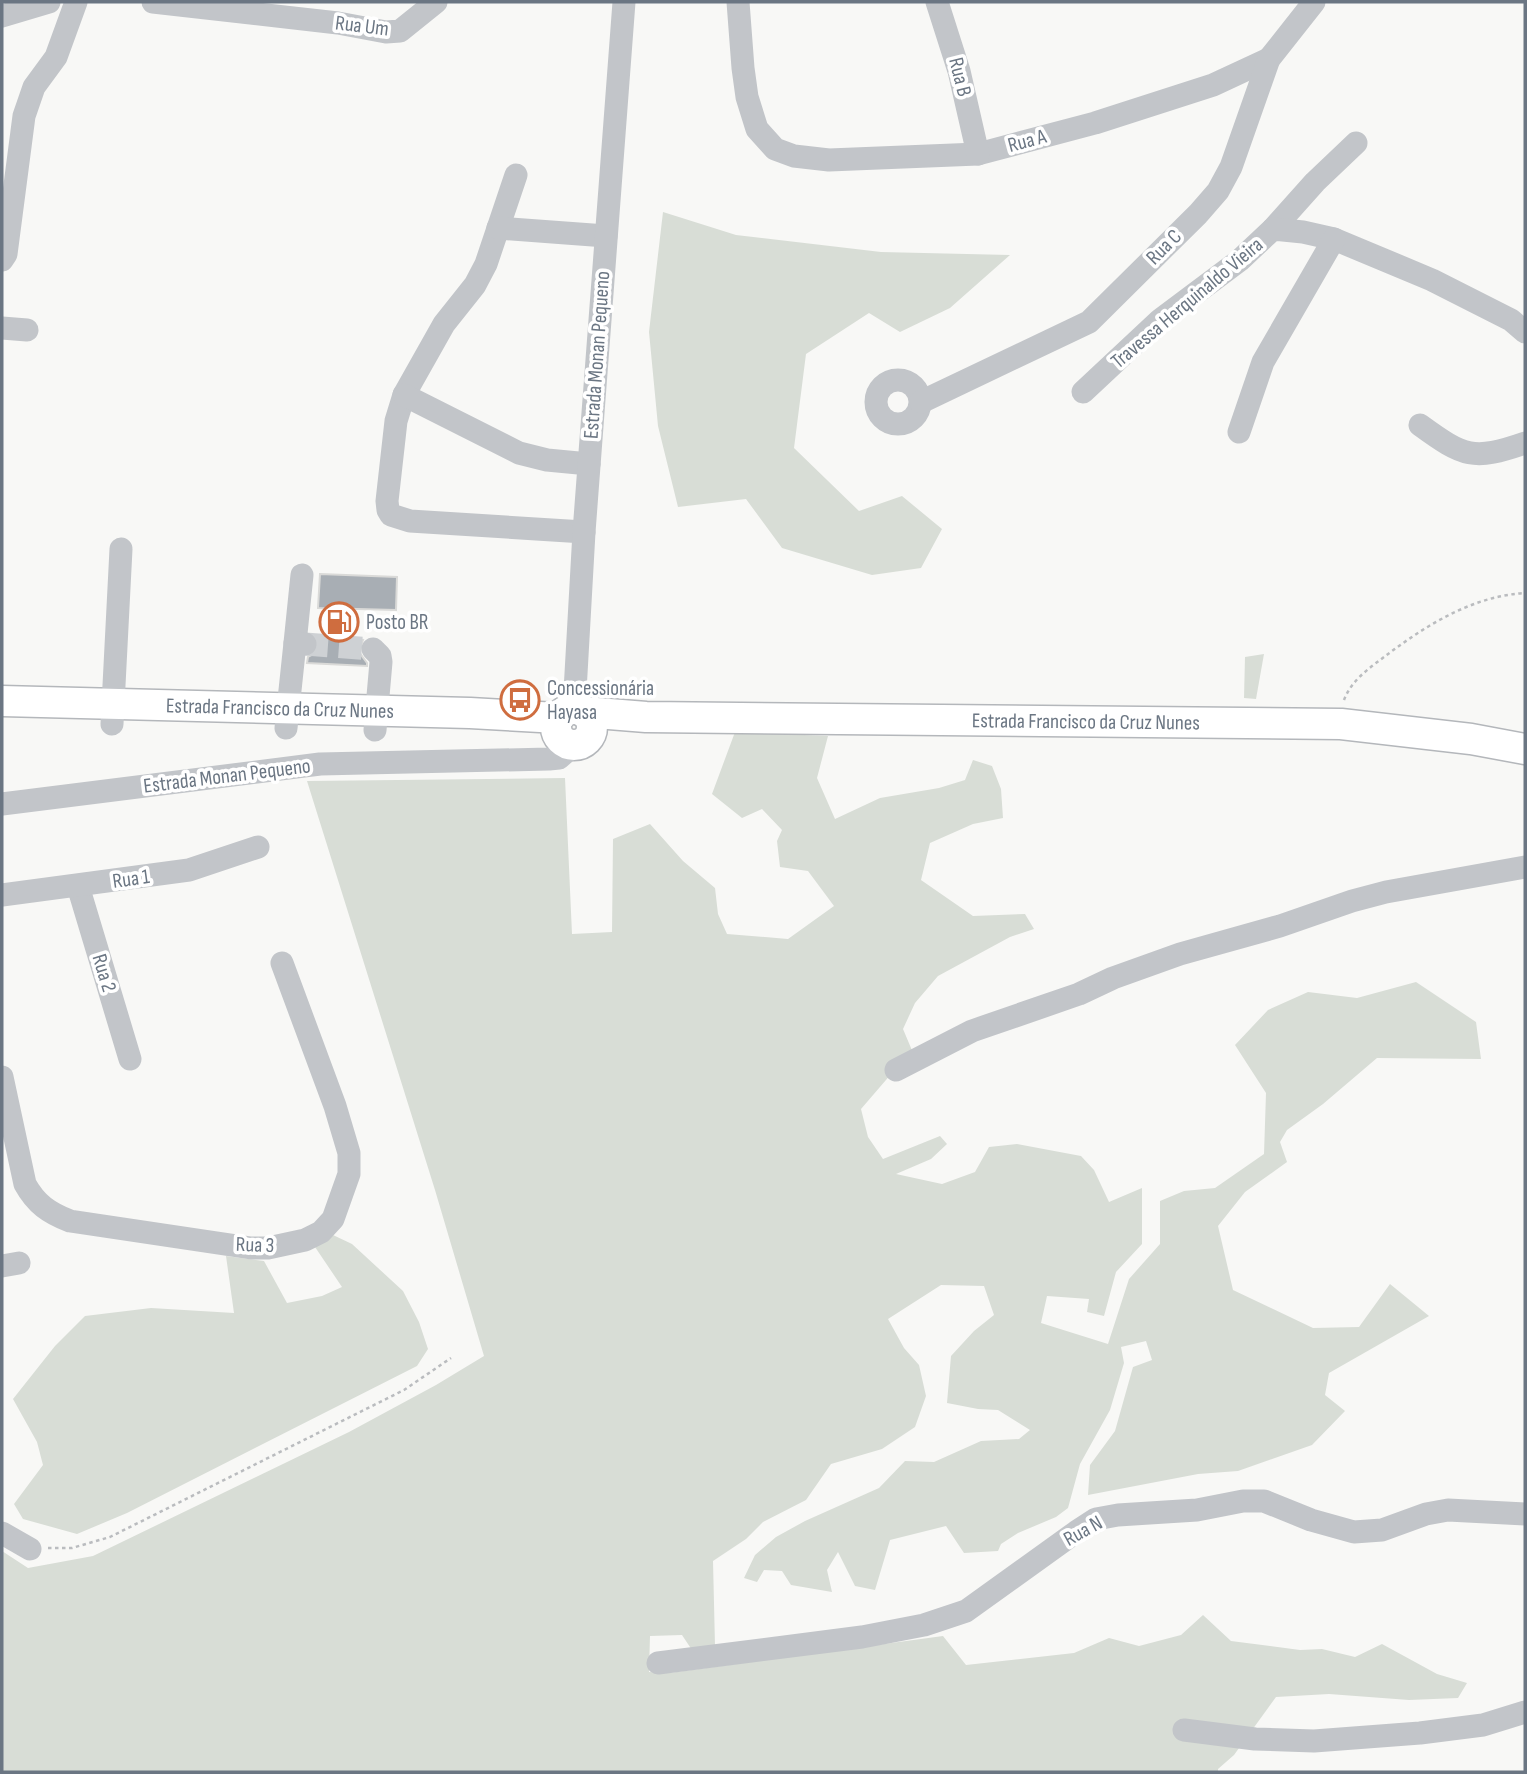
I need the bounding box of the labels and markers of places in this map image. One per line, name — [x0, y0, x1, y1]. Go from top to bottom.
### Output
fuel station icon: Posto BR — [318, 601, 360, 643]
place label: Posto BR — [366, 610, 429, 635]
place label: Concessionária Hayasa — [547, 676, 654, 725]
bus stop icon: Concessionária Hayasa — [499, 679, 541, 721]

